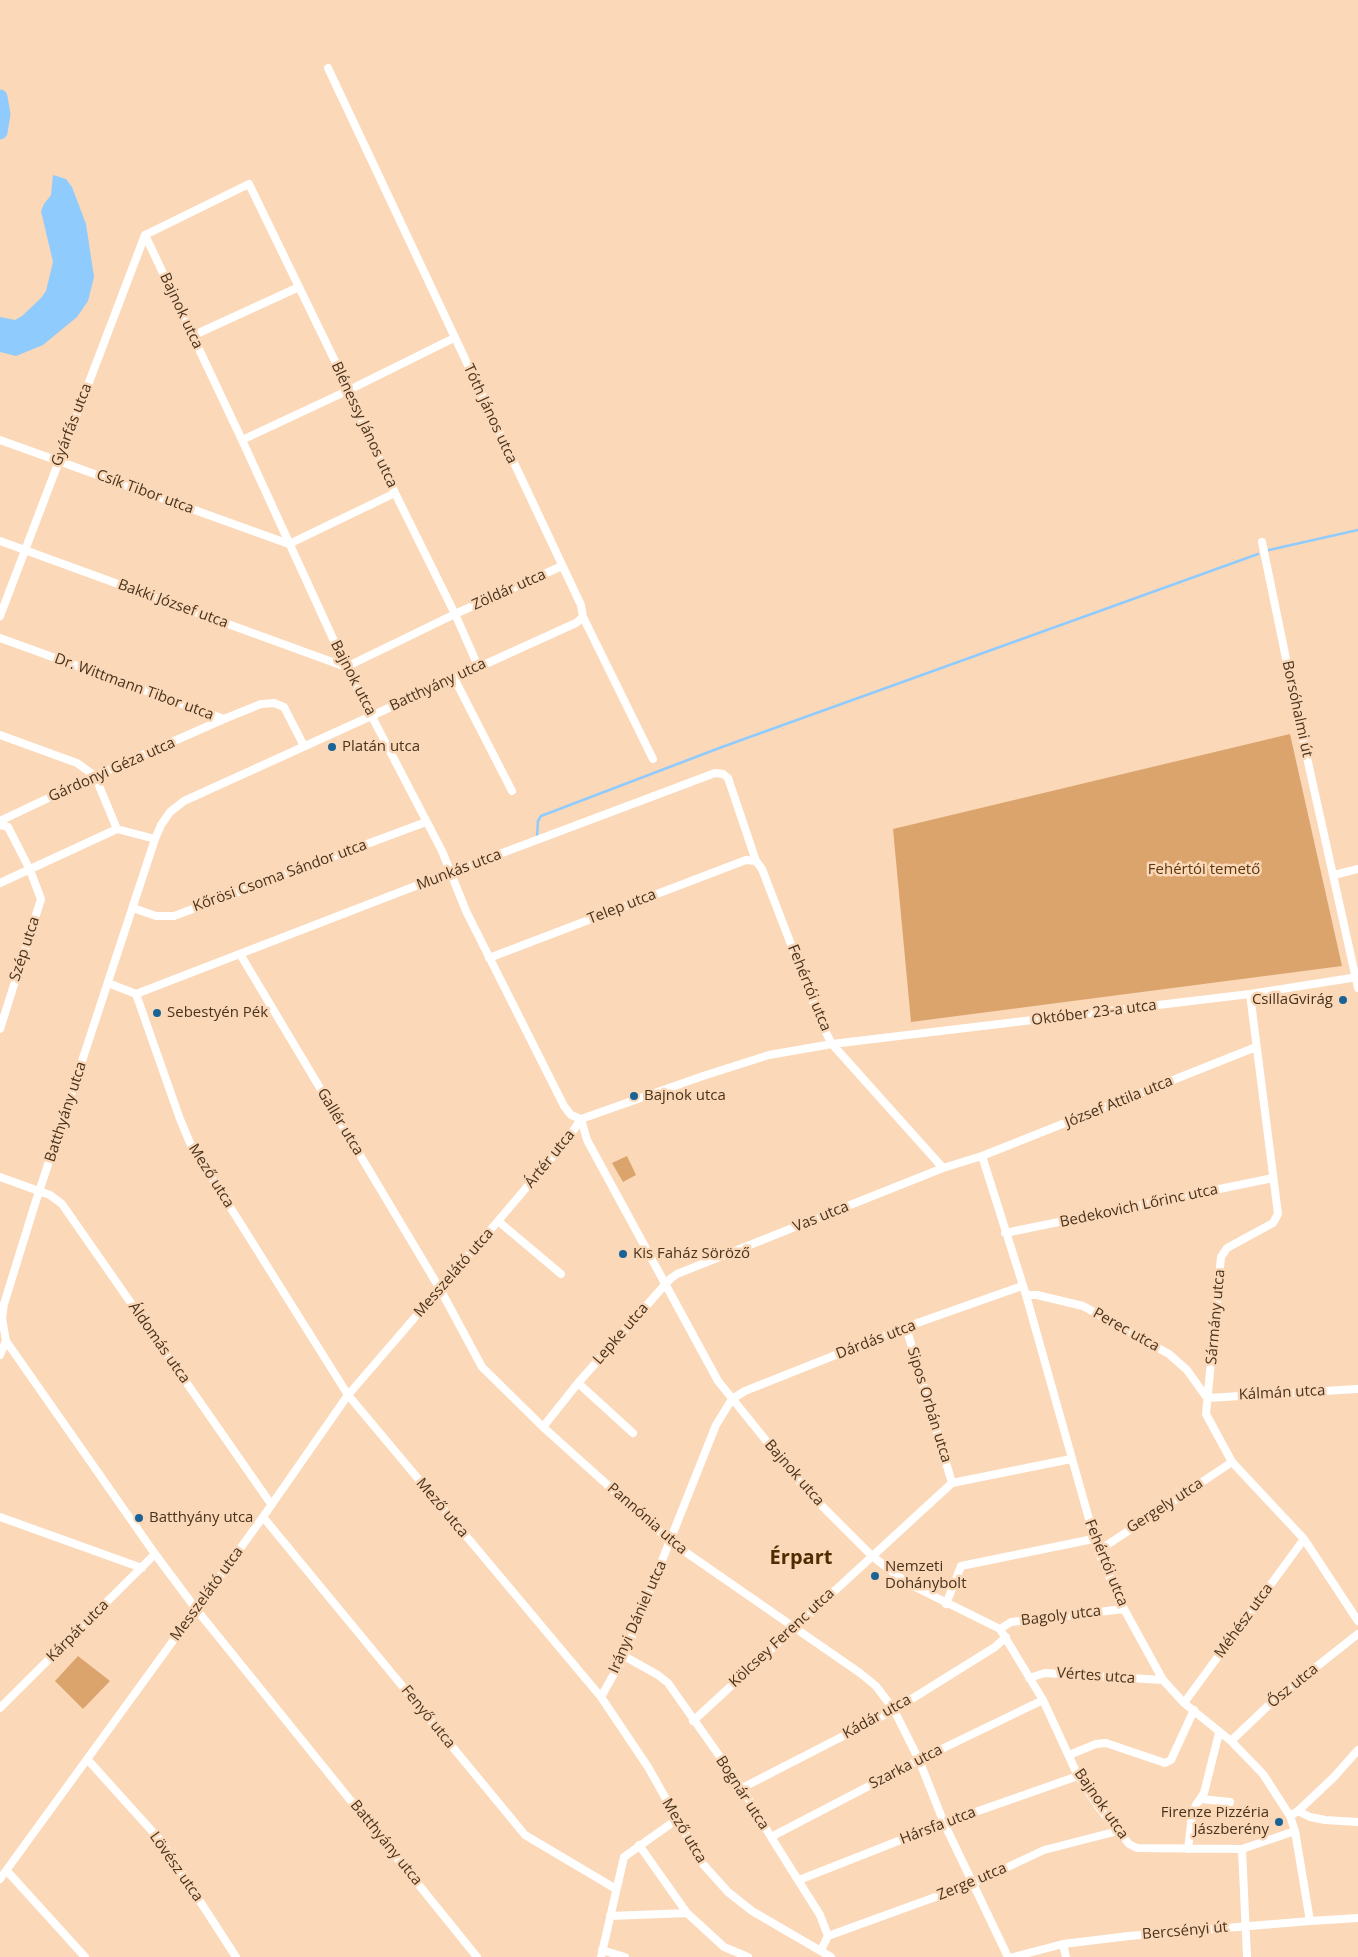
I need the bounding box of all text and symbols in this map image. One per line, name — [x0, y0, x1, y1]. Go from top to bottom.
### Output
street label: Bajnok utca — [156, 270, 206, 352]
street label: Blénessy János utca — [327, 359, 401, 491]
street label: Tóth János utca — [459, 362, 521, 466]
street label: Gyárfás utca — [48, 381, 96, 469]
street label: Csík Tibor utca — [94, 466, 196, 518]
street label: Zöldár utca — [469, 566, 549, 614]
street label: Bakki József utca — [115, 576, 231, 632]
street label: Bajnok utca — [326, 637, 380, 719]
street label: Dr. Wittmann Tibor utca — [52, 650, 216, 724]
street label: Batthyány utca — [387, 655, 489, 715]
street label: Borsóhalmi út — [1278, 659, 1316, 759]
street label: Gárdonyi Géza utca — [46, 734, 178, 806]
place label: Platán utca — [342, 738, 420, 756]
marker: Platán utca — [326, 741, 338, 753]
street label: Kőrösi Csoma Sándor utca — [190, 836, 370, 916]
street label: Munkás utca — [414, 846, 504, 894]
park label: Fehértói temető — [1148, 861, 1260, 879]
street label: Telep utca — [585, 886, 659, 928]
street label: Szép utca — [6, 914, 44, 984]
street label: Fehértói utca — [783, 942, 835, 1034]
place label: CsillaGvirág — [1252, 991, 1333, 1009]
marker: CsillaGvirág — [1337, 994, 1349, 1006]
street label: Október 23-a utca — [1030, 996, 1158, 1030]
place label: Sebestyén Pék — [167, 1004, 268, 1022]
marker: Sebestyén Pék — [151, 1007, 163, 1019]
street label: Batthyány utca — [41, 1060, 91, 1164]
street label: József Attila utca — [1062, 1072, 1176, 1132]
street label: Gallér utca — [313, 1085, 367, 1159]
place label: Bajnok utca — [644, 1087, 726, 1105]
marker: Bajnok utca — [628, 1090, 640, 1102]
street label: Ártér utca — [521, 1126, 579, 1192]
street label: Mező utca — [184, 1141, 238, 1211]
street label: Bedekovich Lőrinc utca — [1058, 1180, 1220, 1232]
street label: Vas utca — [791, 1198, 851, 1236]
street label: Messzelátó utca — [410, 1225, 498, 1321]
place label: Kis Faház Söröző — [633, 1245, 750, 1263]
marker: Kis Faház Söröző — [617, 1248, 629, 1260]
street label: Sármány utca — [1203, 1269, 1229, 1365]
street label: Áldomás utca — [124, 1299, 194, 1387]
street label: Lepke utca — [589, 1300, 653, 1368]
street label: Perec utca — [1090, 1304, 1162, 1356]
street label: Dárdás utca — [834, 1317, 918, 1363]
street label: Sipos Orbán utca — [903, 1345, 955, 1465]
street label: Kálmán utca — [1238, 1382, 1326, 1404]
street label: Bajnok utca — [760, 1436, 828, 1510]
street label: Mező utca — [412, 1475, 472, 1541]
street label: Gergely utca — [1123, 1475, 1207, 1537]
street label: Pannónia utca — [603, 1479, 691, 1559]
place label: Batthyány utca — [149, 1509, 253, 1527]
marker: Batthyány utca — [133, 1512, 145, 1524]
street label: Fehértói utca — [1080, 1517, 1132, 1609]
street label: Messzelátó utca — [167, 1543, 247, 1645]
district label: Érpart — [770, 1546, 832, 1570]
street label: Irányi Dániel utca — [605, 1558, 671, 1676]
place label: Nemzeti Dohánybolt — [885, 1558, 966, 1593]
marker: Nemzeti Dohánybolt — [869, 1570, 881, 1582]
street label: Méhész utca — [1211, 1580, 1277, 1662]
street label: Kölcsey Ferenc utca — [726, 1585, 838, 1691]
street label: Kárpát utca — [43, 1596, 113, 1666]
street label: Bagoly utca — [1020, 1602, 1102, 1630]
street label: Ősz utca — [1264, 1660, 1322, 1712]
street label: Vértes utca — [1056, 1664, 1136, 1688]
street label: Fenyő utca — [397, 1682, 459, 1752]
street label: Kádár utca — [840, 1691, 914, 1743]
street label: Szarka utca — [866, 1741, 946, 1793]
street label: Bognár utca — [711, 1753, 773, 1833]
street label: Bajnok utca — [1070, 1765, 1132, 1843]
street label: Mező utca — [658, 1796, 710, 1866]
street label: Batthyány utca — [346, 1797, 426, 1889]
street label: Hársfa utca — [897, 1803, 979, 1849]
place label: Firenze Pizzéria Jászberény — [1161, 1804, 1269, 1839]
marker: Firenze Pizzéria Jászberény — [1273, 1816, 1285, 1828]
street label: Lövész utca — [145, 1829, 207, 1905]
street label: Zerge utca — [935, 1859, 1009, 1905]
street label: Bercsényi út — [1141, 1918, 1229, 1944]

